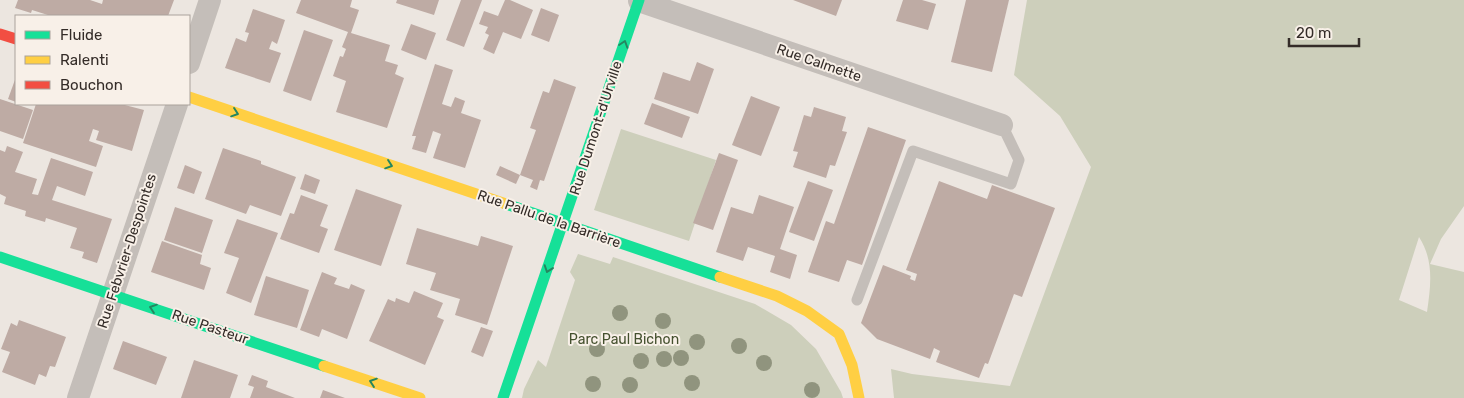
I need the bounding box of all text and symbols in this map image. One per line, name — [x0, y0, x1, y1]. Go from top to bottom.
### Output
legend — [15, 15, 190, 105]
scale bar — [1289, 15, 1359, 47]
text: 20 m — [1296, 24, 1331, 42]
text: Fluide — [60, 26, 102, 44]
one-way arrow — [618, 41, 628, 49]
street label: Rue Calmette — [774, 41, 864, 85]
text: Ralenti — [60, 51, 109, 69]
street label: Rue Dumont-d'Urville — [566, 59, 626, 197]
text: Bouchon — [60, 76, 123, 94]
one-way arrow — [230, 107, 239, 117]
one-way arrow — [384, 159, 393, 169]
street label: Rue Febvrier-Despointes — [94, 171, 160, 331]
street label: Rue Pallu de la Barrière — [475, 187, 623, 252]
one-way arrow — [544, 265, 554, 273]
one-way arrow — [149, 304, 158, 314]
street label: Rue Pasteur — [170, 306, 251, 348]
park label: Parc Paul Bichon — [569, 331, 679, 348]
one-way arrow — [370, 378, 378, 388]

